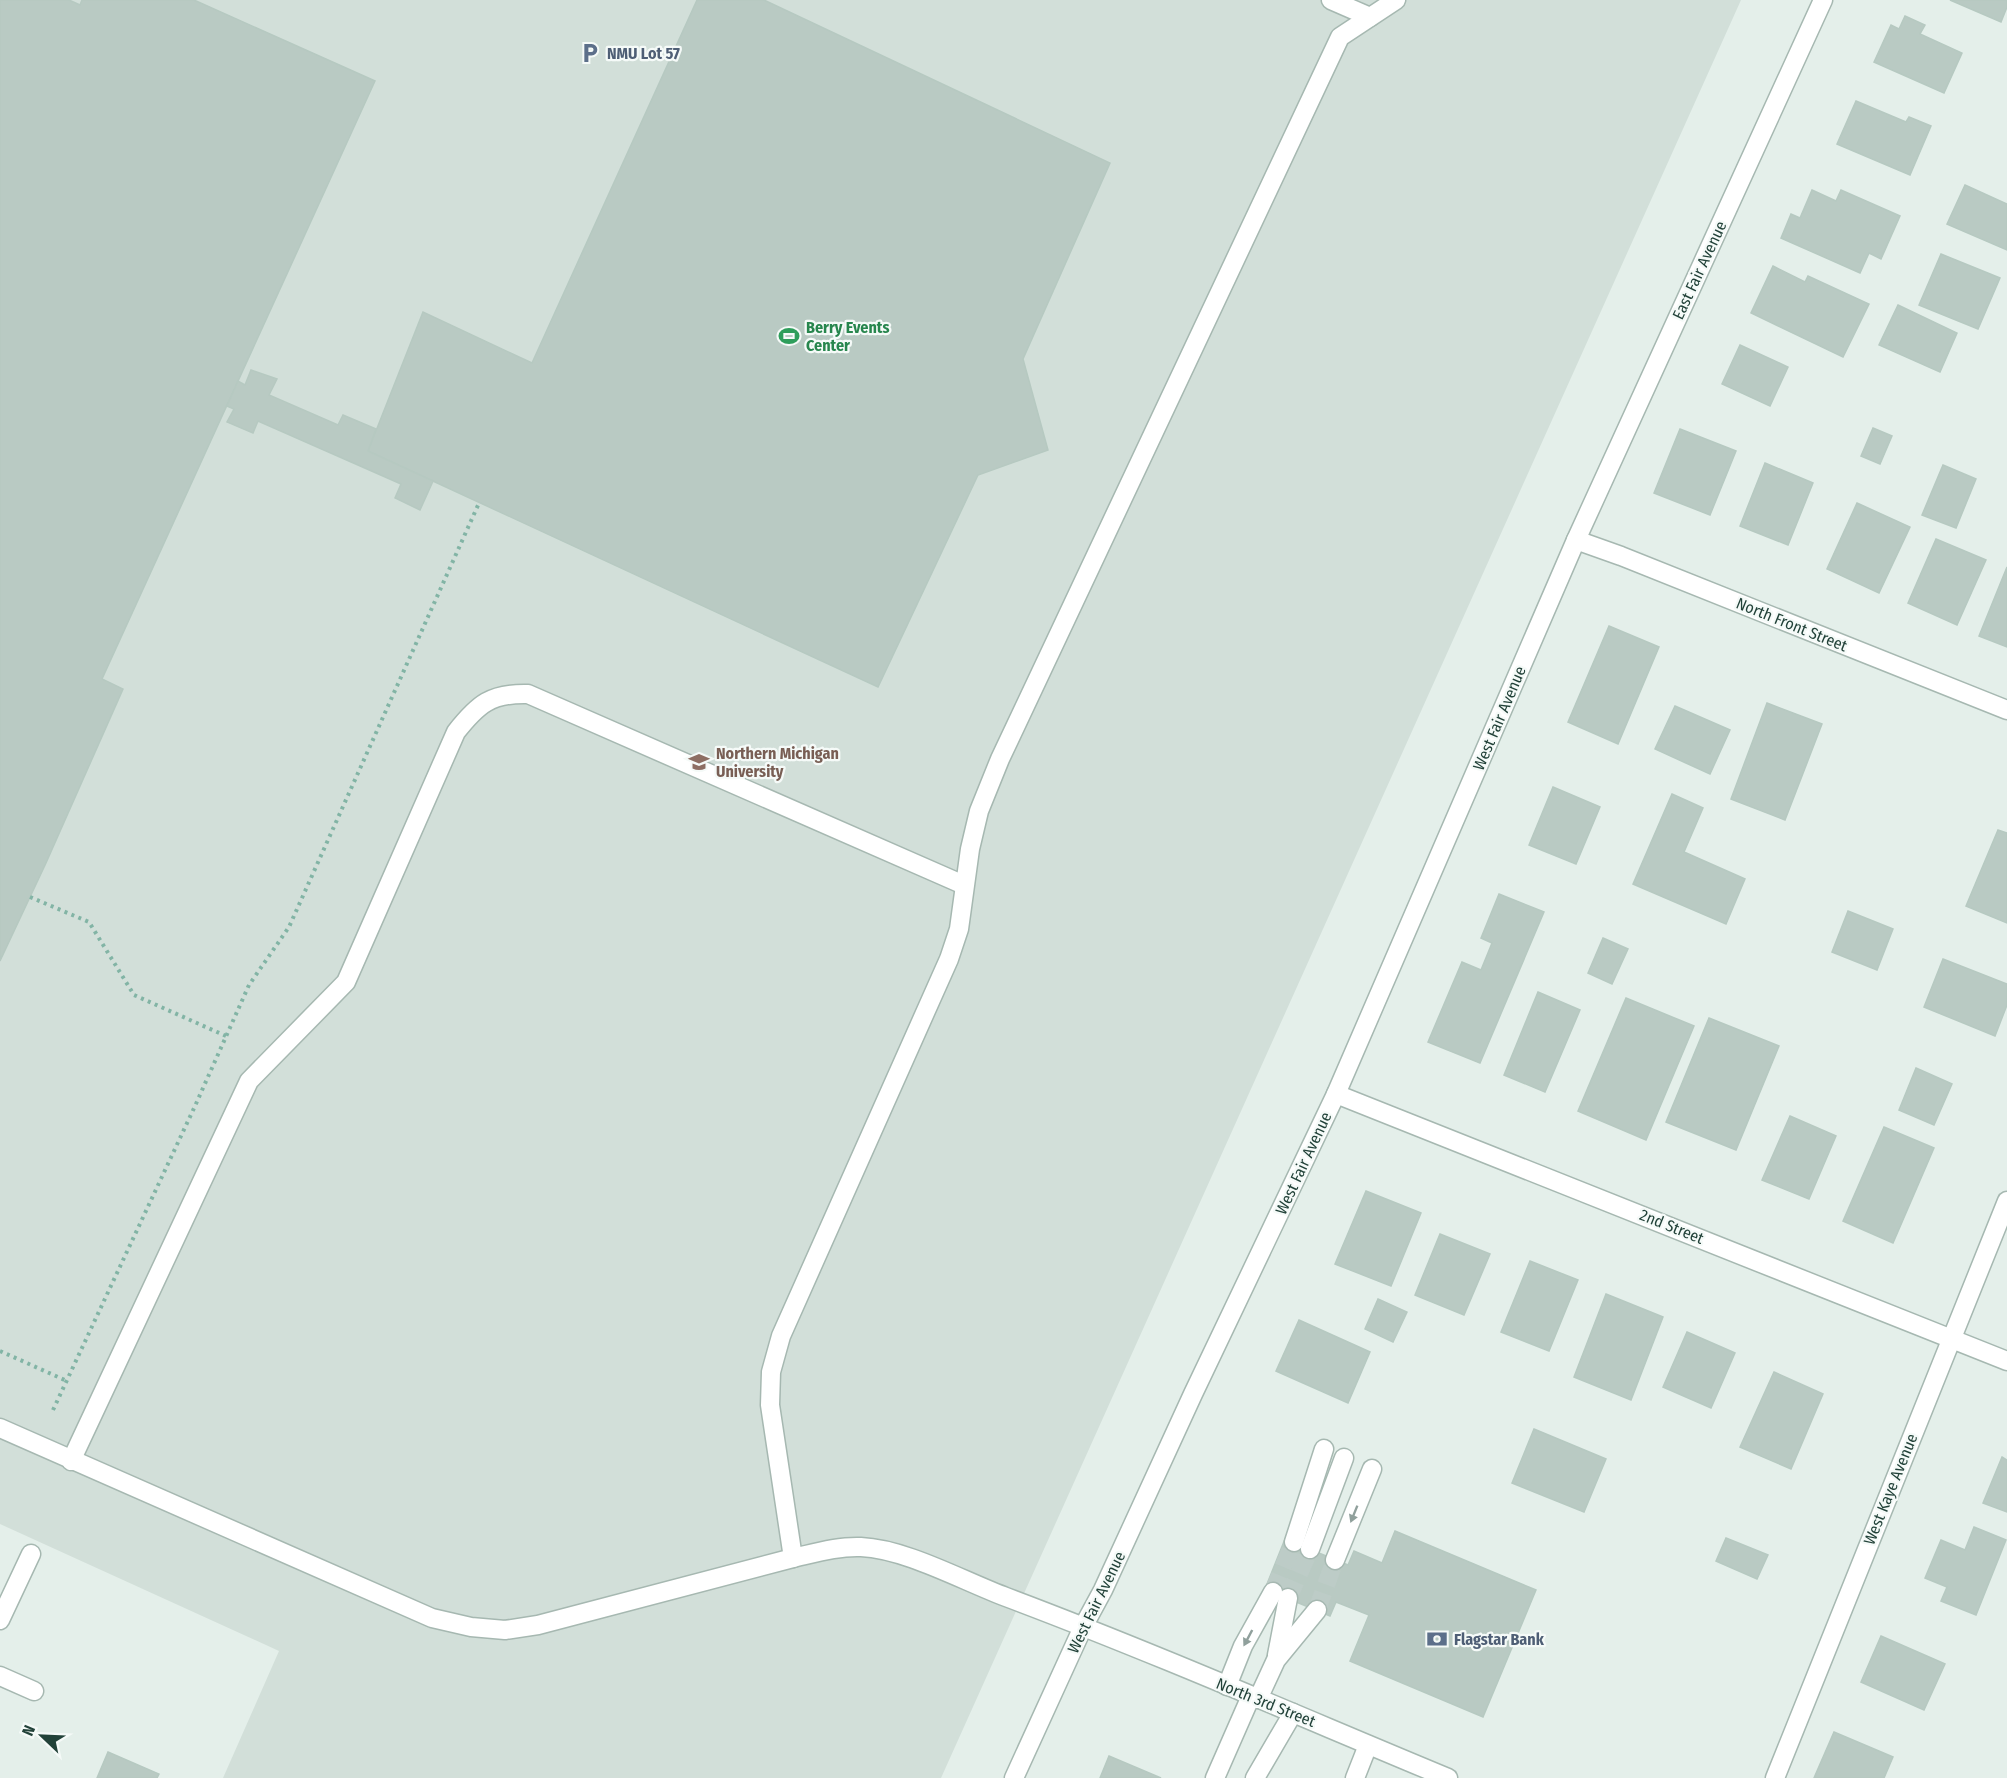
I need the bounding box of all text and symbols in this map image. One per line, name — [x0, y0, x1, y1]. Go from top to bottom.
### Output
parking icon: NMU Lot 57 — [578, 41, 602, 65]
place label: NMU Lot 57 — [607, 44, 680, 63]
street label: East Fair Avenue — [1668, 218, 1731, 322]
place label: Berry Events Center — [806, 318, 890, 355]
sports icon: Berry Events Center — [777, 324, 801, 348]
street label: North Front Street — [1734, 594, 1851, 656]
street label: West Fair Avenue — [1469, 663, 1530, 773]
place label: Northern Michigan University — [716, 744, 839, 781]
school or university icon: Northern Michigan University — [687, 750, 711, 774]
street label: West Fair Avenue — [1271, 1109, 1336, 1217]
street label: 2nd Street — [1637, 1205, 1707, 1248]
street label: West Kaye Avenue — [1859, 1431, 1921, 1548]
one-way arrow — [1349, 1506, 1359, 1524]
street label: West Fair Avenue — [1064, 1548, 1129, 1656]
bank icon: Flagstar Bank — [1425, 1627, 1449, 1651]
one-way arrow — [1243, 1630, 1253, 1647]
place label: Flagstar Bank — [1454, 1630, 1545, 1649]
street label: North 3rd Street — [1213, 1674, 1319, 1731]
north arrow — [12, 1706, 72, 1766]
text: N — [18, 1722, 39, 1738]

